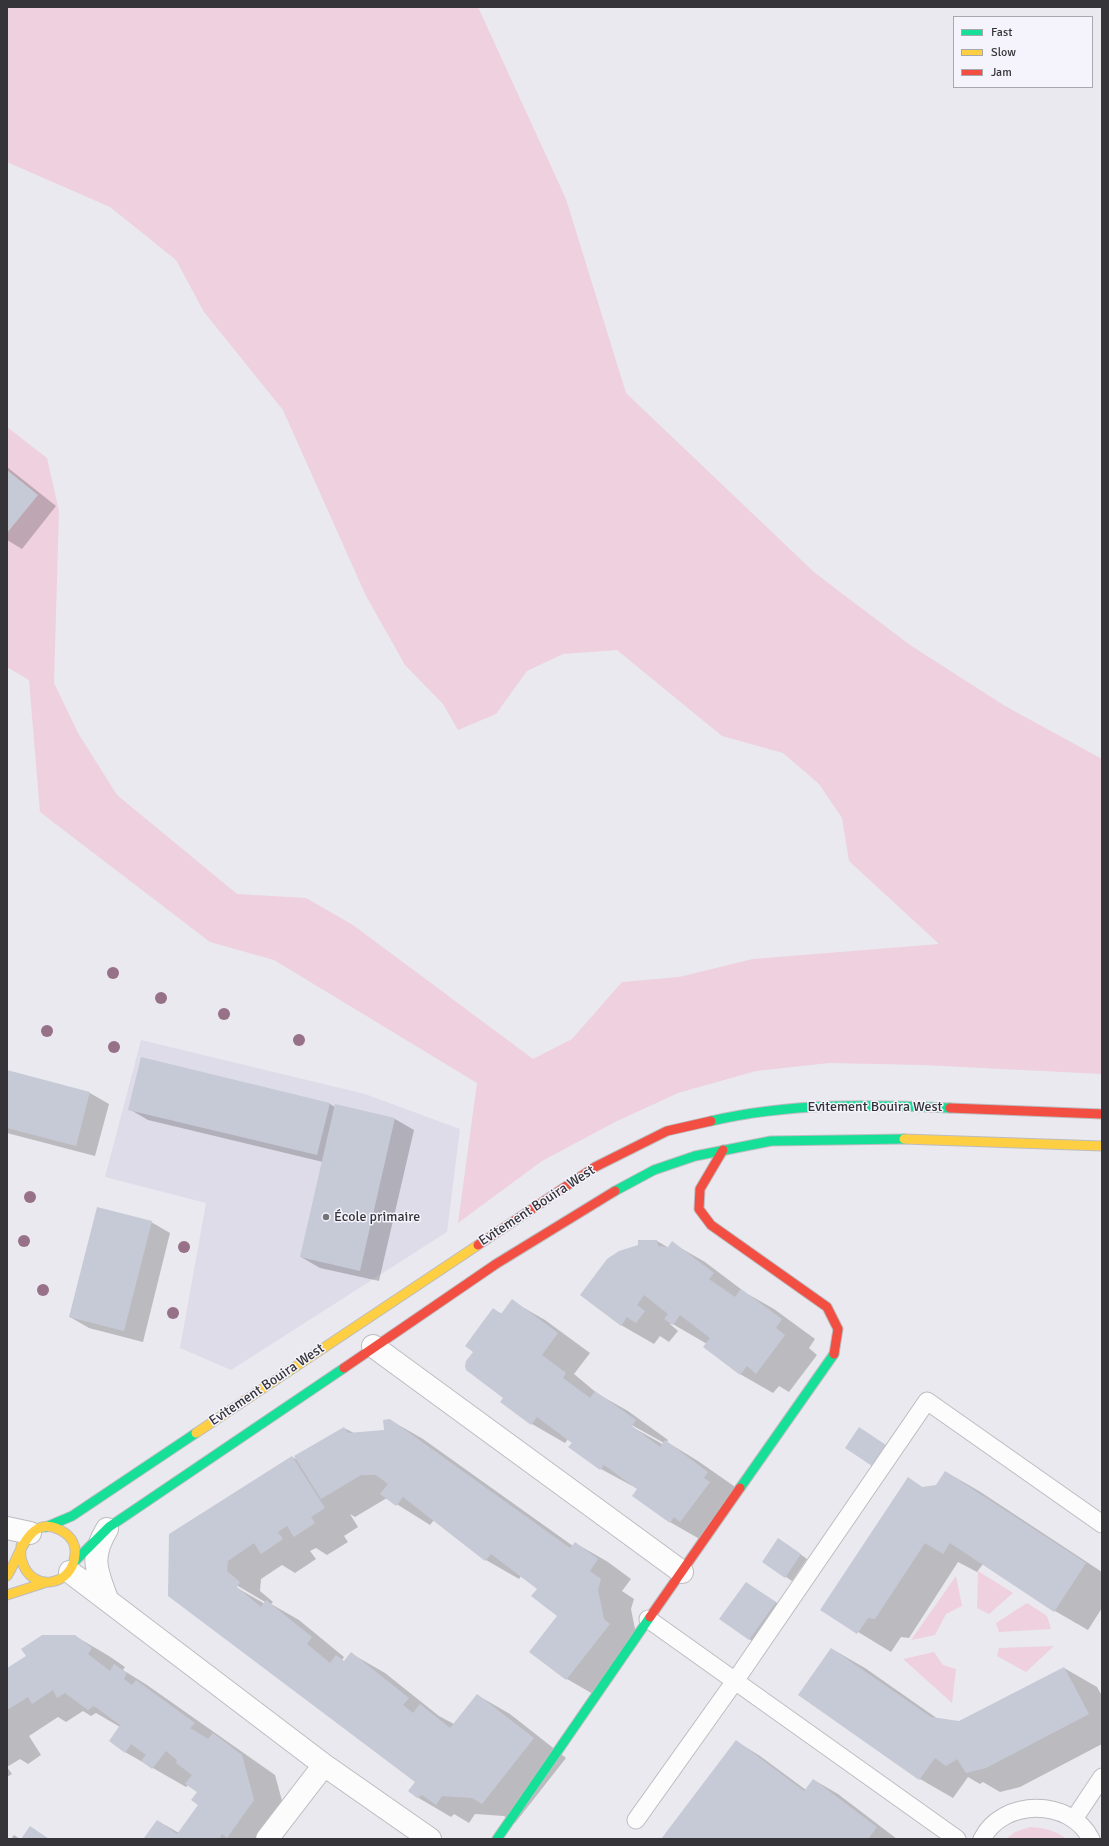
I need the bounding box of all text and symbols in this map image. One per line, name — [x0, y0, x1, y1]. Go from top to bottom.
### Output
legend — [953, 16, 1093, 88]
text: Fast — [991, 25, 1012, 40]
text: Slow — [991, 45, 1016, 60]
text: Jam — [991, 65, 1012, 80]
street label: Evitement Bouira West — [808, 1099, 942, 1115]
street label: Evitement Bouira West — [476, 1162, 598, 1250]
place label: École primaire — [334, 1209, 420, 1225]
marker: École primaire — [321, 1212, 331, 1222]
street label: Evitement Bouira West — [206, 1340, 328, 1430]

